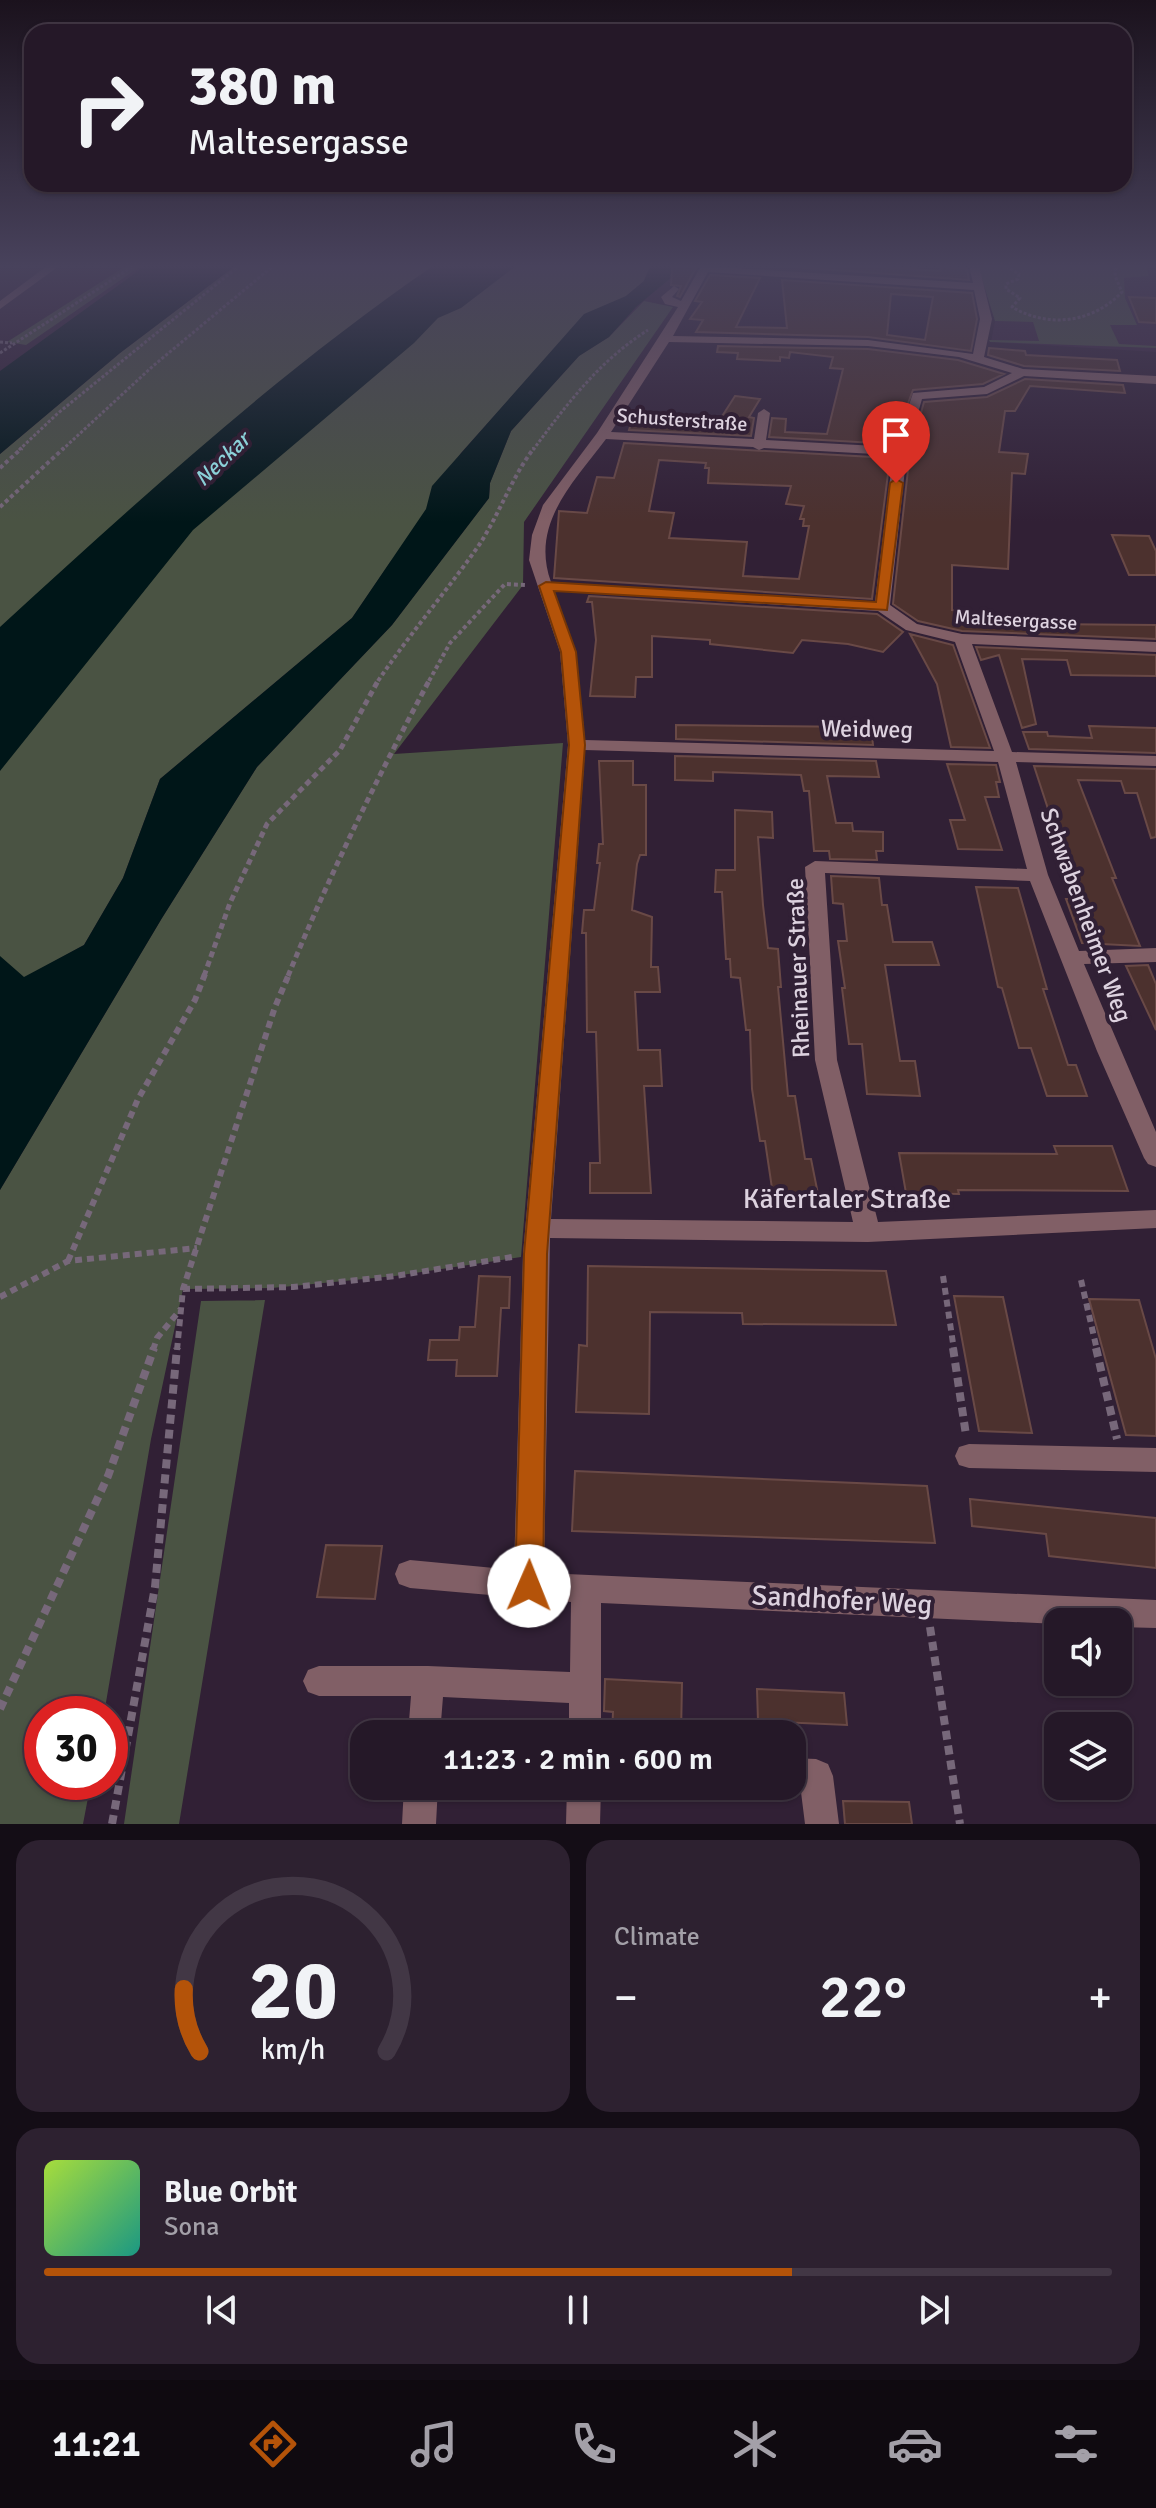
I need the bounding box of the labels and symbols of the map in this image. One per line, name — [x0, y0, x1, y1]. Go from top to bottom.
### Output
pin — [862, 401, 930, 483]
street label: Schusterstraße — [616, 403, 748, 437]
water label: Neckar — [189, 424, 257, 492]
street label: Maltesergasse — [954, 604, 1078, 636]
street label: Weidweg — [821, 713, 913, 745]
street label: Schwabenheimer Weg — [1033, 804, 1139, 1026]
street label: Rheinauer Straße — [780, 877, 816, 1059]
street label: Käfertaler Straße — [743, 1182, 951, 1216]
position arrow — [487, 1544, 571, 1628]
street label: Sandhofer Weg — [751, 1578, 933, 1622]
speed limit sign: 30 — [24, 1696, 128, 1800]

